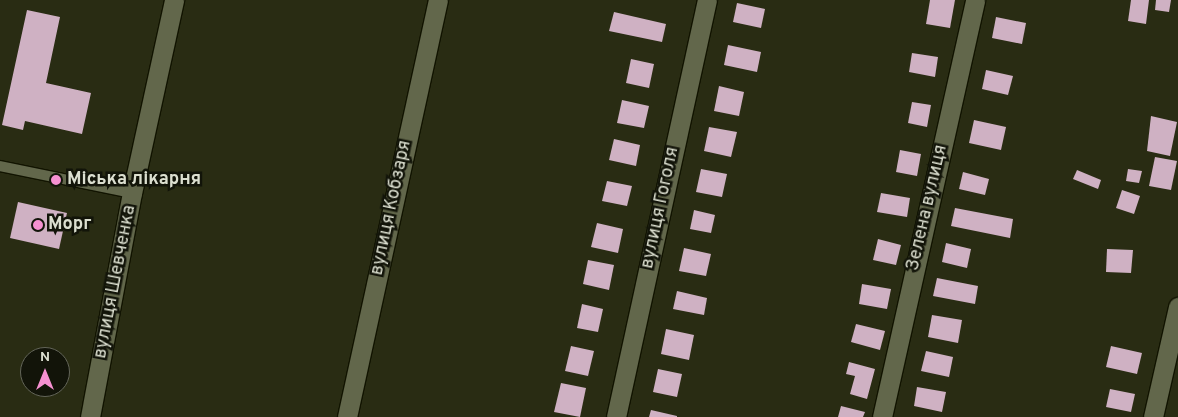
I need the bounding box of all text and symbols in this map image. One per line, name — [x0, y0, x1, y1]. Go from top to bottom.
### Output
street label: вулиця Кобзаря — [367, 139, 417, 277]
street label: Зелена вулиця — [903, 143, 953, 273]
street label: вулиця Гоголя — [638, 145, 684, 271]
place label: Міська лікарня — [67, 169, 201, 191]
marker: Міська лікарня — [49, 173, 63, 187]
street label: вулиця Шевченка — [91, 204, 141, 360]
place label: Морг — [48, 214, 91, 236]
marker: Морг — [32, 219, 44, 231]
north arrow — [20, 347, 70, 397]
text: N — [40, 349, 50, 366]

